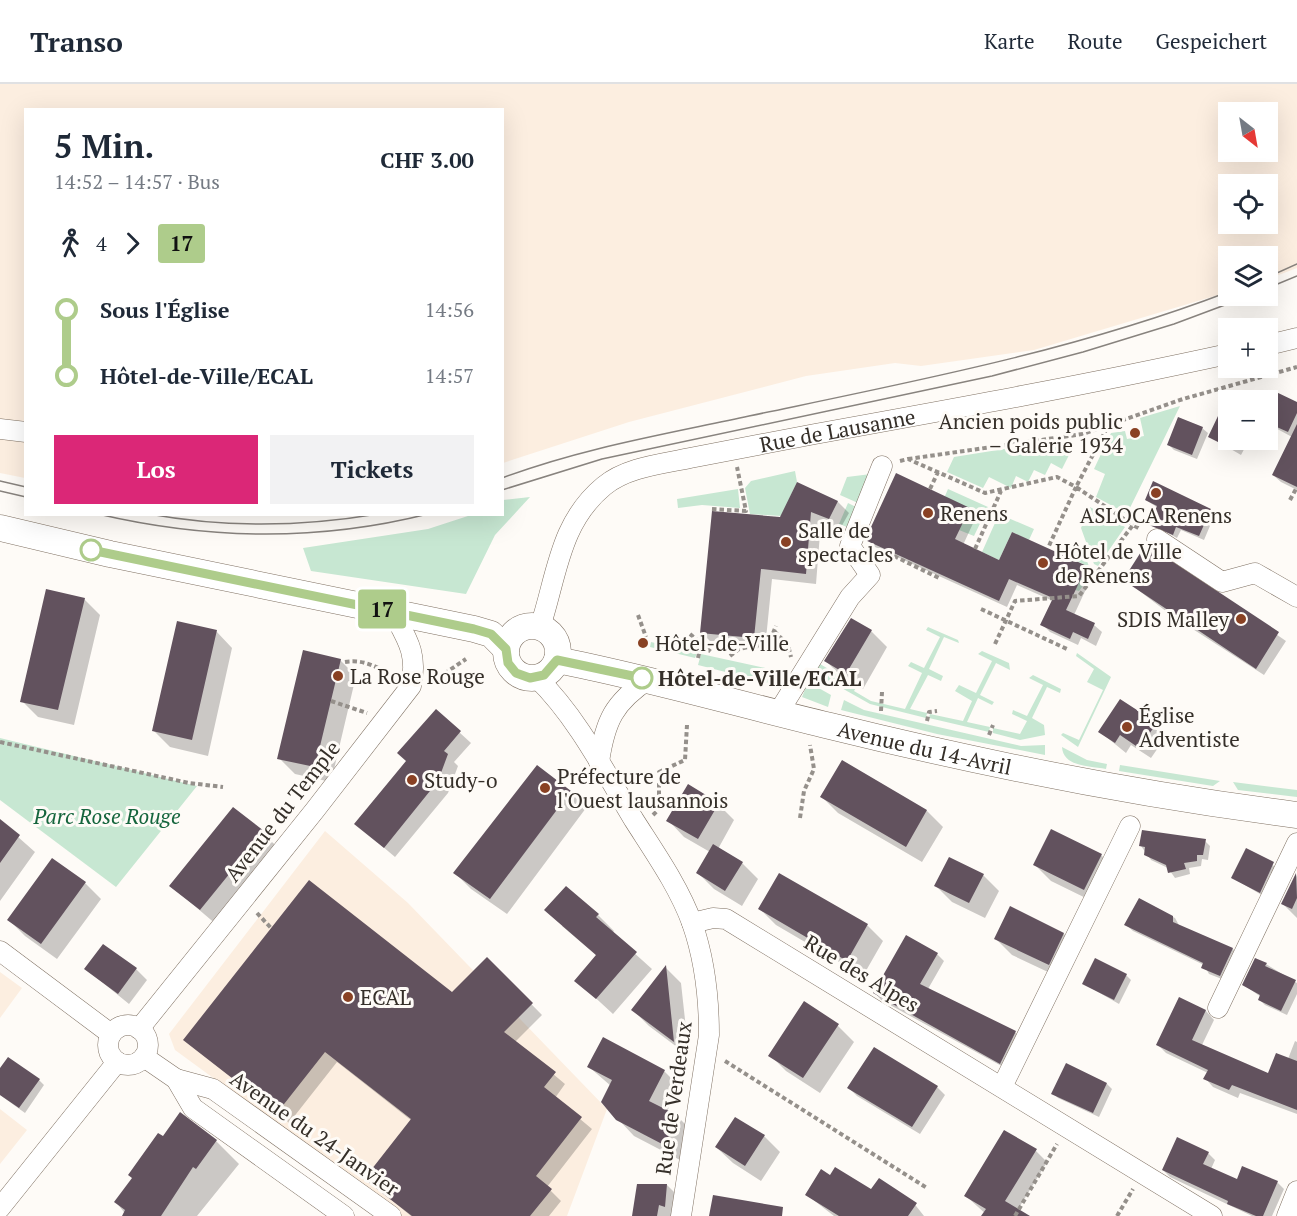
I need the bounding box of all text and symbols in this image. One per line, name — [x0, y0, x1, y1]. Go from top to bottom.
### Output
text: Transo — [30, 23, 123, 60]
text: Karte — [984, 27, 1035, 55]
text: Route — [1068, 27, 1123, 55]
text: Gespeichert — [1156, 27, 1267, 55]
north arrow — [1218, 102, 1278, 162]
map controls — [1218, 102, 1278, 450]
text: 5 Min. — [54, 124, 154, 167]
text: CHF 3.00 — [380, 145, 474, 174]
text: 14:52 – 14:57 · Bus — [54, 168, 220, 195]
button: locate — [1218, 174, 1278, 234]
icon: walk — [54, 227, 87, 260]
icon: forward — [116, 227, 149, 260]
text: 17 — [170, 229, 193, 257]
text: 4 — [96, 230, 107, 257]
button: layers — [1218, 246, 1278, 306]
text: Sous l'Église — [100, 295, 230, 324]
text: 14:56 — [425, 296, 474, 323]
button: + — [1218, 318, 1278, 378]
text: Hôtel-de-Ville/ECAL — [100, 361, 313, 390]
text: 14:57 — [425, 362, 474, 389]
button: − — [1218, 390, 1278, 450]
street label: Rue de Lausanne — [757, 402, 918, 458]
place label: Ancien poids public – Galerie 1934 — [938, 407, 1124, 459]
marker: Ancien poids public – Galerie 1934 — [1128, 426, 1142, 440]
button: Los — [54, 435, 258, 504]
button: Tickets — [270, 435, 474, 504]
marker: ASLOCA Renens — [1149, 486, 1163, 500]
place label: Renens — [940, 499, 1008, 527]
place label: ASLOCA Renens — [1080, 501, 1232, 529]
marker: Renens — [921, 506, 935, 520]
place label: Salle de spectacles — [798, 516, 893, 568]
marker: Salle de spectacles — [779, 535, 793, 549]
place label: Hôtel de Ville de Renens — [1055, 537, 1182, 589]
unlabelled marker — [80, 539, 102, 561]
marker: Hôtel de Ville de Renens — [1036, 556, 1050, 570]
line badge: 17 — [355, 590, 409, 628]
text: 17 — [370, 595, 394, 623]
place label: SDIS Malley — [1117, 605, 1229, 633]
marker: SDIS Malley — [1234, 612, 1248, 626]
place label: Hôtel-de-Ville — [655, 629, 789, 657]
marker: Hôtel-de-Ville — [636, 636, 650, 650]
place label: La Rose Rouge — [350, 662, 485, 690]
place label: Hôtel-de-Ville/ECAL — [658, 664, 861, 692]
marker: Hôtel-de-Ville/ECAL — [631, 667, 653, 689]
marker: La Rose Rouge — [331, 669, 345, 683]
place label: Église Adventiste — [1139, 701, 1240, 753]
street label: Avenue du 14-Avril — [835, 714, 1014, 781]
marker: Église Adventiste — [1120, 720, 1134, 734]
street label: Avenue du Temple — [218, 735, 346, 887]
place label: Préfecture de l'Ouest lausannois — [557, 762, 728, 814]
place label: Study-o — [424, 766, 498, 794]
marker: Study-o — [405, 773, 419, 787]
marker: Préfecture de l'Ouest lausannois — [538, 781, 552, 795]
park label: Parc Rose Rouge — [33, 802, 181, 830]
street label: Rue des Alpes — [799, 928, 925, 1018]
place label: ECAL — [360, 983, 412, 1011]
marker: ECAL — [341, 990, 355, 1004]
street label: Rue de Verdeaux — [648, 1019, 698, 1177]
street label: Avenue du 24-Janvier — [225, 1064, 405, 1202]

